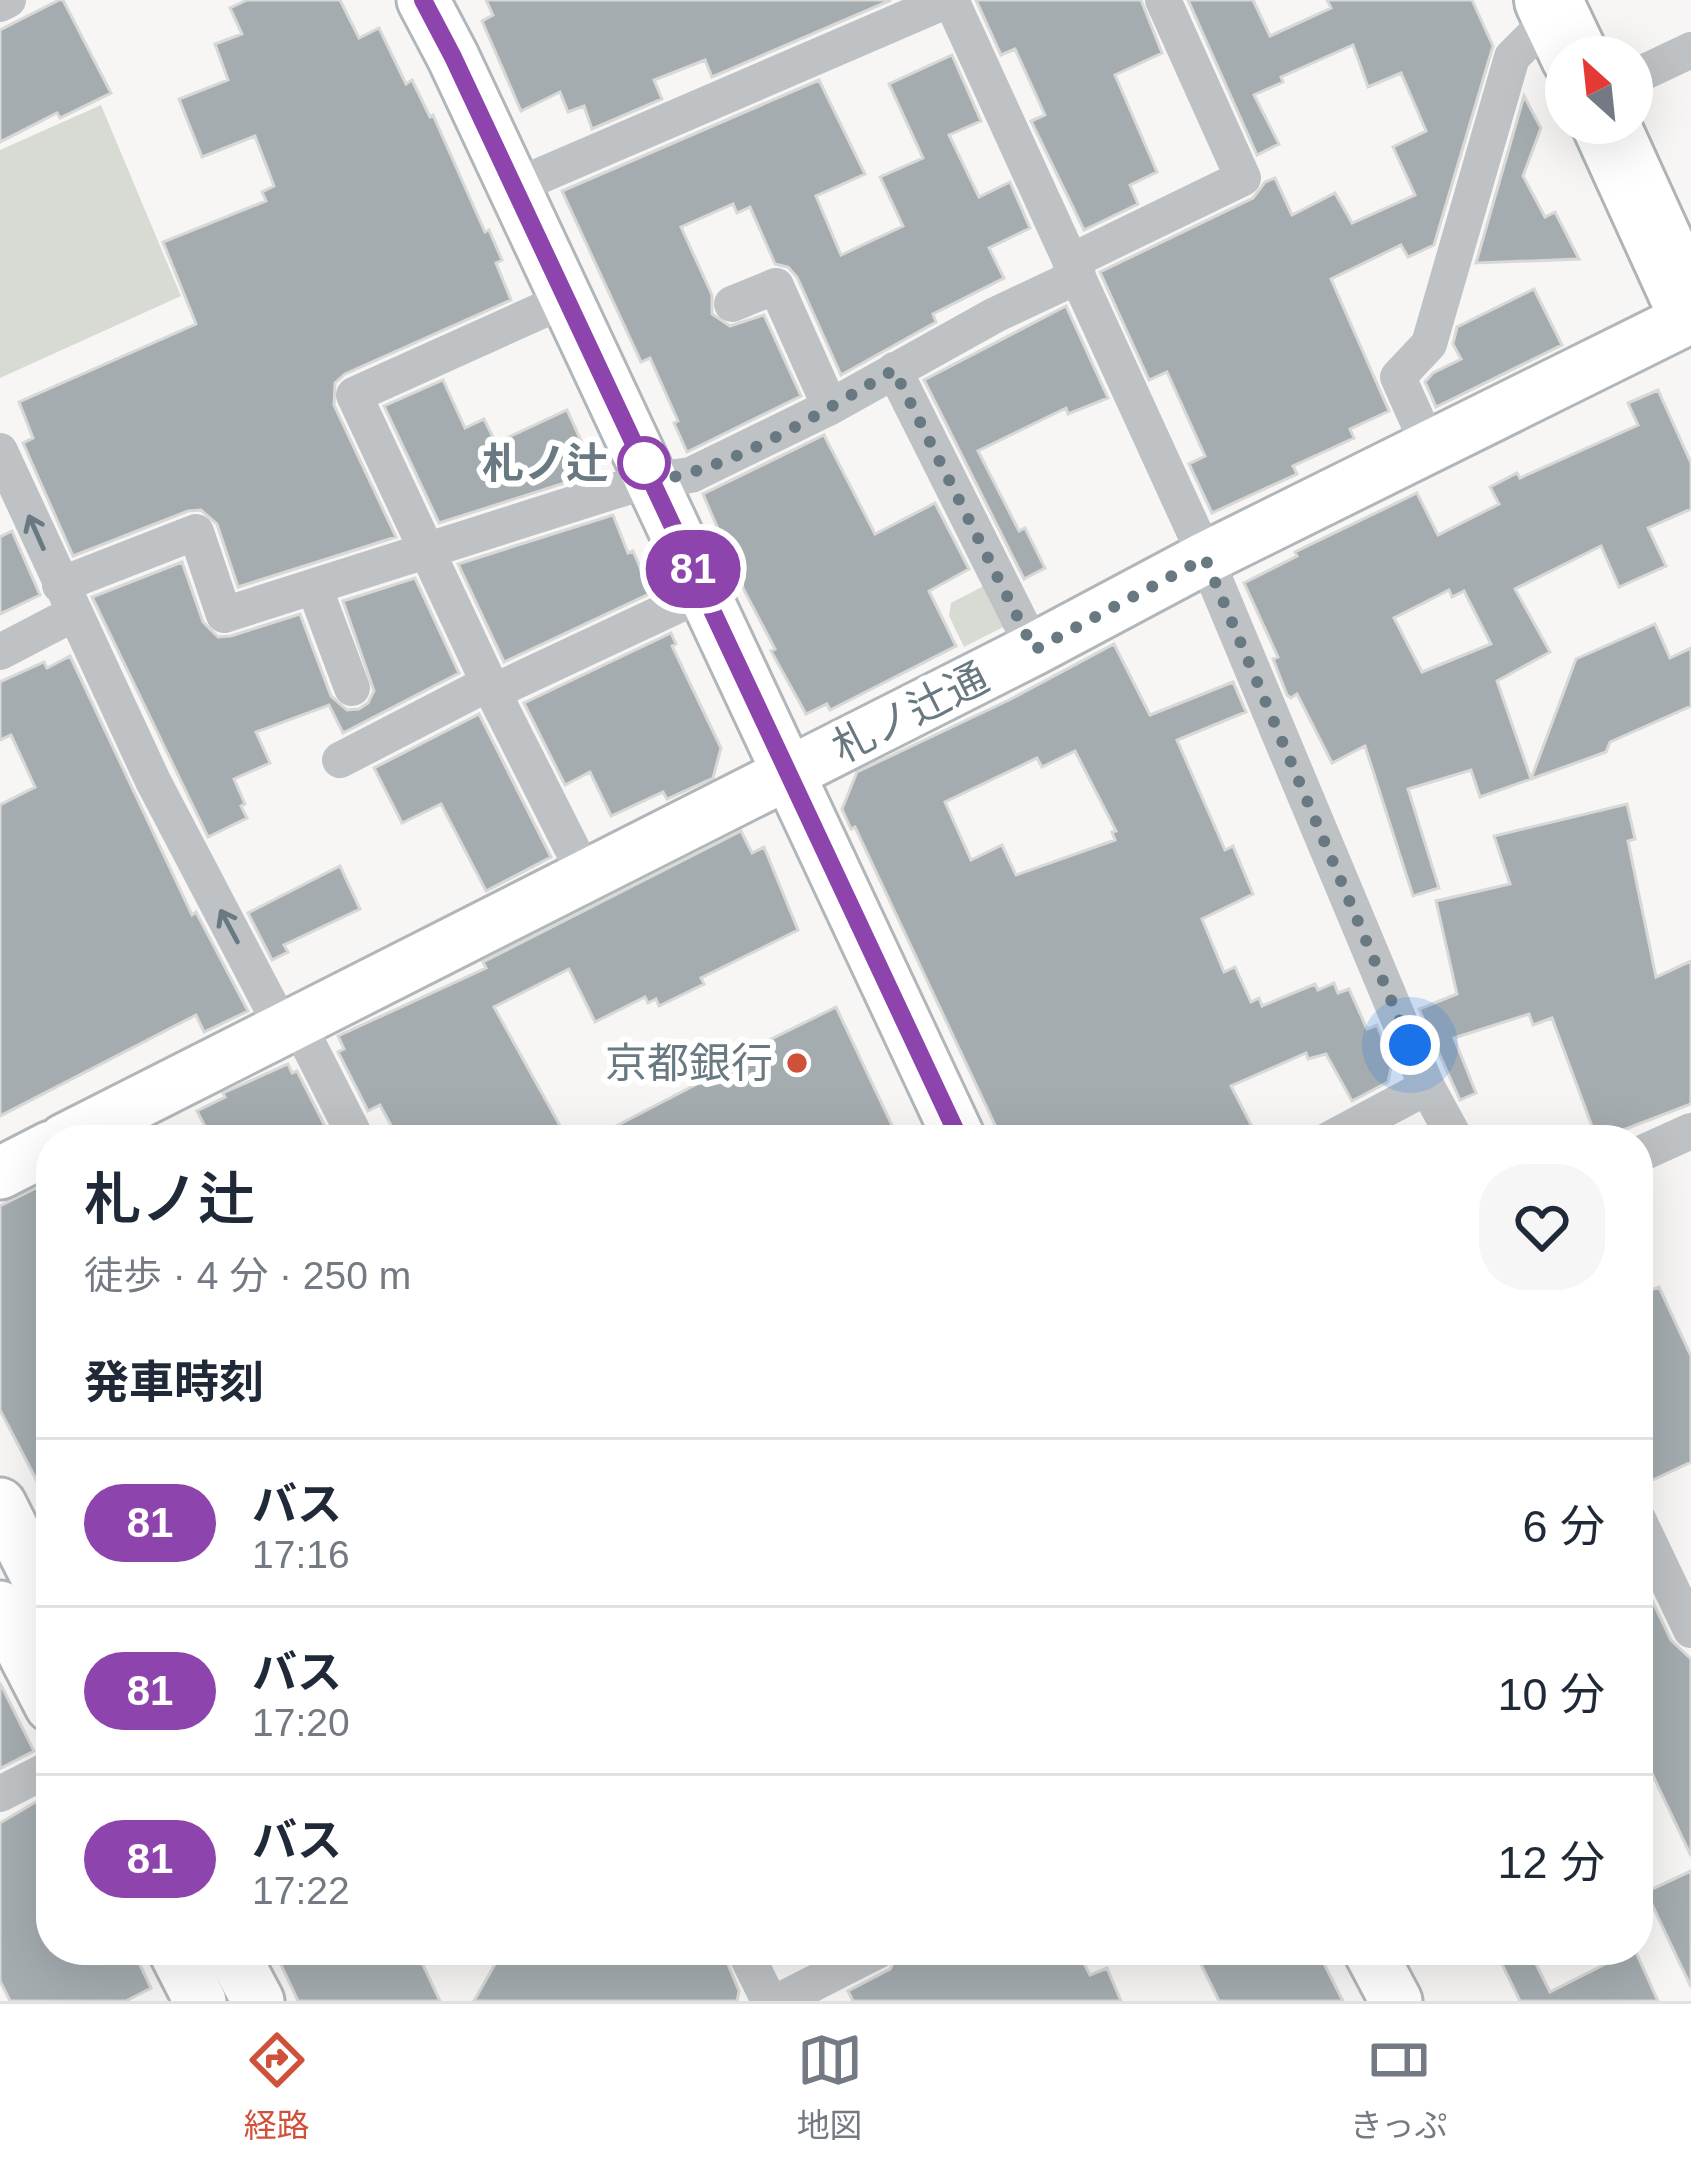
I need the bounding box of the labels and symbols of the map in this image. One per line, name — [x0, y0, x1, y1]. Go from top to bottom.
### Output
north arrow — [1545, 36, 1653, 144]
marker: 札ノ辻 — [619, 438, 669, 488]
place label: 札ノ辻 — [482, 440, 608, 487]
one-way arrow — [24, 515, 46, 551]
line badge: 81 — [639, 530, 747, 608]
street label: 札ノ辻通 — [825, 653, 996, 772]
one-way arrow — [216, 908, 239, 944]
your location — [1380, 1015, 1440, 1075]
place label: 京都銀行 — [605, 1040, 773, 1087]
marker: 京都銀行 — [784, 1050, 810, 1076]

